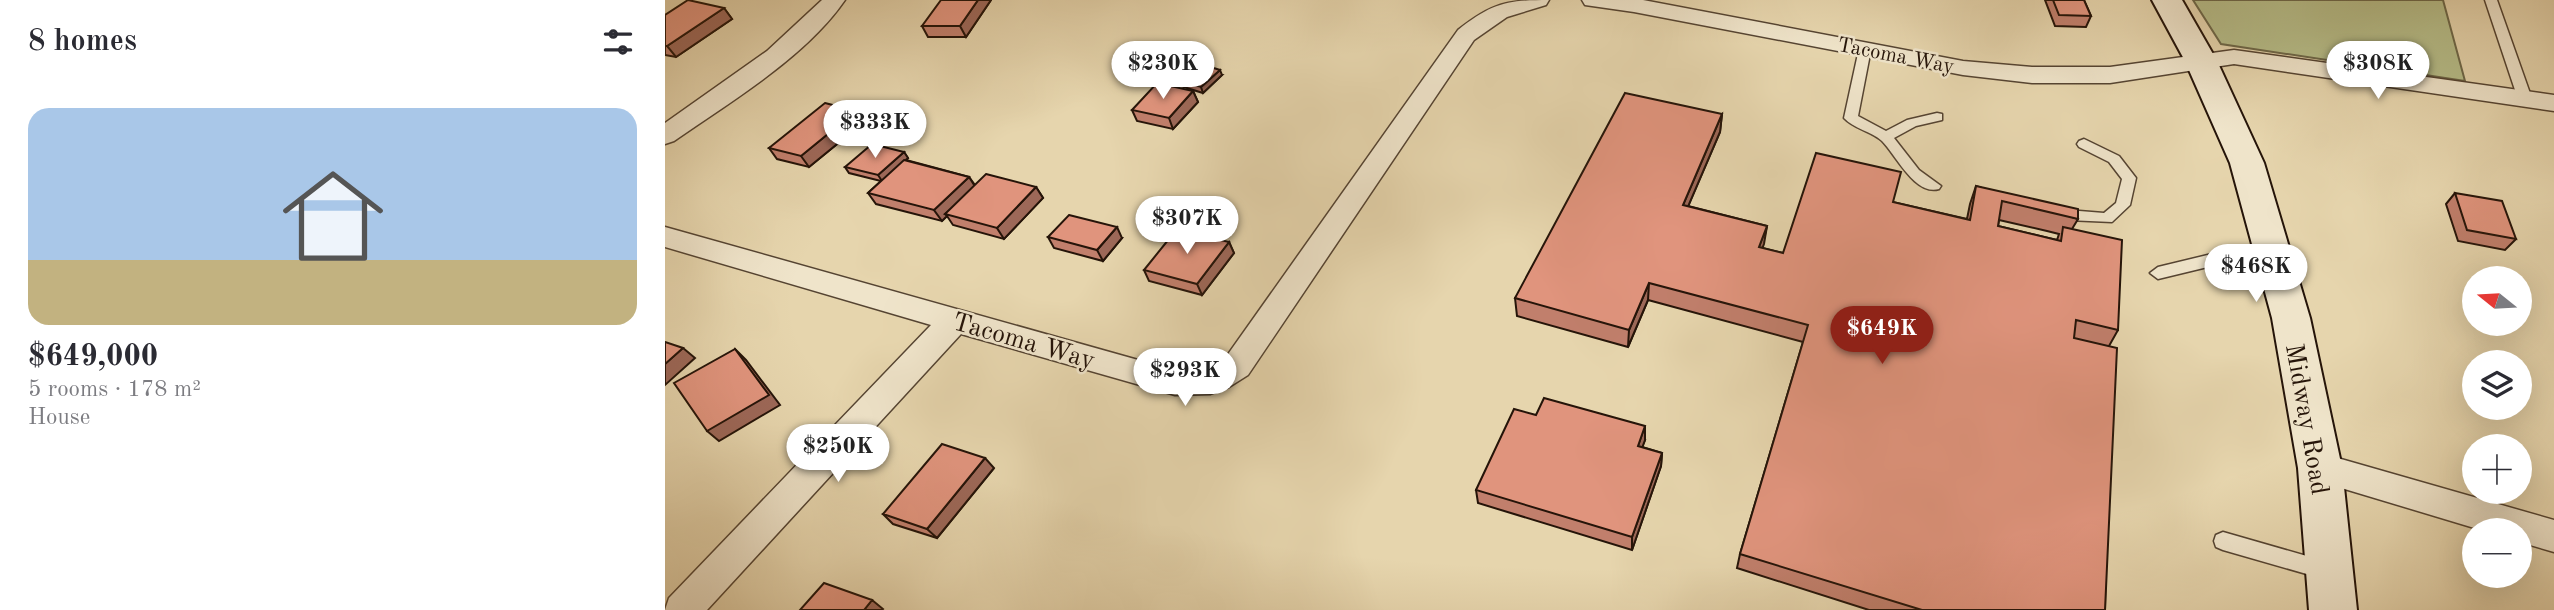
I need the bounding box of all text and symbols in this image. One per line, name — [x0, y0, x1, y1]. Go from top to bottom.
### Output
icon: filters — [599, 23, 637, 61]
text: 8 homes — [28, 27, 137, 57]
street label: Tacoma Way — [1835, 35, 1956, 78]
pin: $230K — [1114, 42, 1212, 101]
pin: $308K — [2329, 42, 2427, 101]
text: $230K — [1127, 52, 1199, 75]
text: $308K — [2342, 52, 2414, 75]
pin: $333K — [826, 100, 924, 160]
text: $333K — [839, 111, 911, 134]
icon: home — [270, 153, 396, 279]
pin: $307K — [1138, 196, 1236, 256]
text: $307K — [1151, 207, 1223, 230]
pin: $468K — [2207, 244, 2305, 304]
text: $468K — [2220, 255, 2292, 278]
north arrow — [2462, 266, 2532, 336]
map controls — [2462, 266, 2532, 588]
pin: $649K — [1833, 306, 1931, 366]
street label: Tacoma Way — [949, 309, 1098, 375]
text: $649K — [1846, 317, 1918, 340]
text: $649,000 — [28, 342, 158, 372]
street label: Midway Road — [2280, 342, 2332, 497]
pin: $293K — [1136, 348, 1234, 408]
button: layers — [2462, 350, 2532, 420]
text: $293K — [1149, 359, 1221, 382]
text: 5 rooms · 178 m² — [28, 378, 201, 401]
text: House — [28, 406, 90, 429]
pin: $250K — [789, 424, 887, 484]
button: + — [2462, 434, 2532, 504]
text: $250K — [802, 435, 874, 458]
button: − — [2462, 518, 2532, 588]

